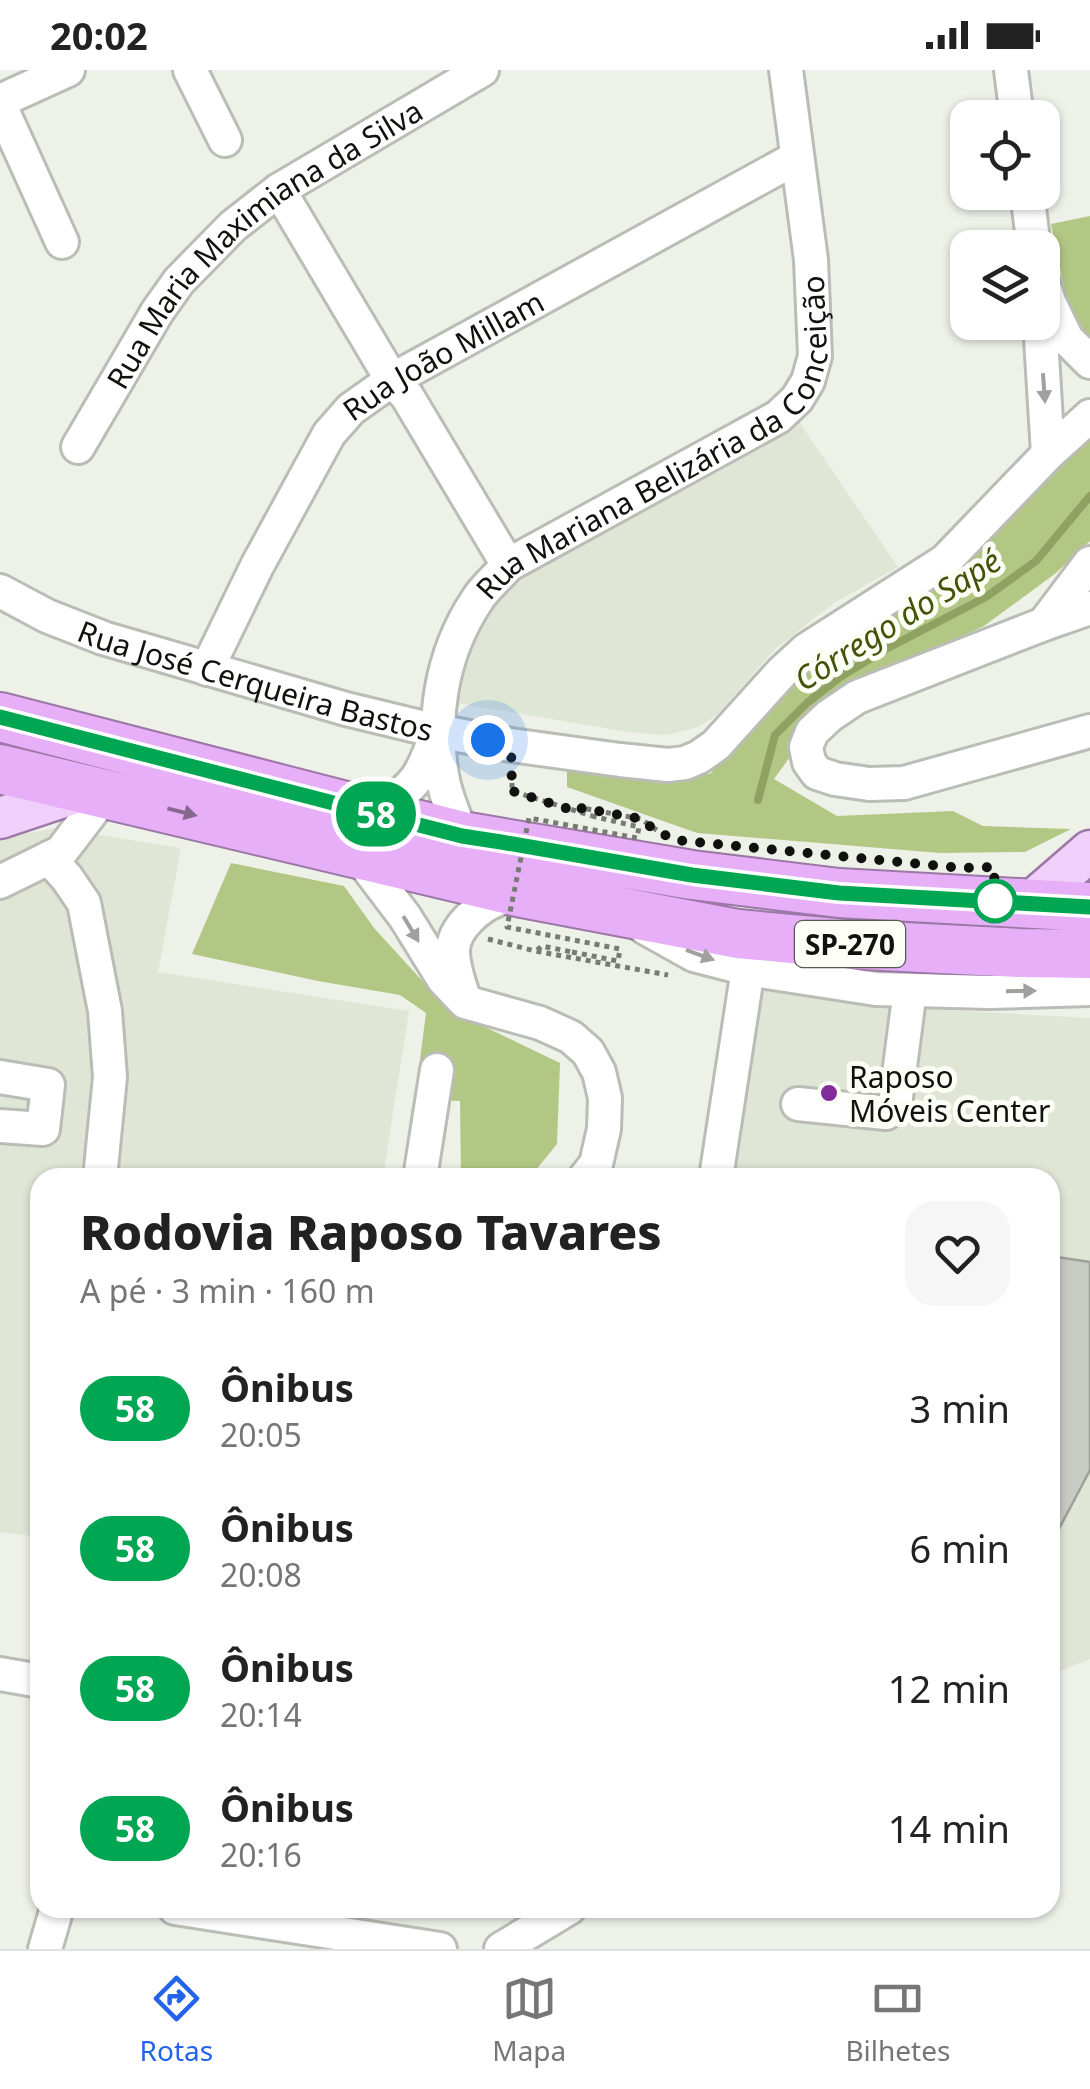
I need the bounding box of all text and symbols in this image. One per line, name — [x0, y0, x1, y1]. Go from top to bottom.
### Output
text: 20:02 — [50, 9, 148, 61]
street label: Rua Maria Maximiana da Silva — [96, 90, 430, 396]
map controls — [950, 100, 1060, 340]
button: locate — [950, 100, 1060, 210]
button: layers — [950, 230, 1060, 340]
street label: Rua Mariana Belizária da Conceição — [466, 275, 836, 608]
street label: Rua João Millam — [334, 280, 551, 429]
one-way arrow — [1036, 373, 1052, 405]
water label: Córrego do Sapé — [785, 538, 1009, 700]
street label: Rua José Cerqueira Bastos — [72, 610, 437, 750]
your location — [463, 715, 513, 765]
line badge: 58 — [331, 782, 421, 846]
text: 58 — [356, 791, 396, 838]
one-way arrow — [167, 805, 198, 820]
unlabelled marker — [974, 880, 1016, 922]
one-way arrow — [402, 915, 420, 943]
road number: SP-270 — [795, 921, 905, 967]
one-way arrow — [685, 948, 715, 963]
one-way arrow — [1006, 983, 1038, 999]
place label: Raposo Móveis Center — [849, 1056, 1050, 1131]
marker: Raposo Móveis Center — [818, 1082, 840, 1104]
text: Rodovia Raposo Tavares — [80, 1199, 662, 1264]
button: heart — [905, 1201, 1010, 1306]
text: A pé · 3 min · 160 m — [80, 1269, 375, 1312]
text: Ônibus — [220, 1361, 354, 1413]
text: 3 min — [910, 1382, 1010, 1434]
text: 58 — [115, 1385, 155, 1432]
text: 20:05 — [220, 1413, 302, 1456]
text: Ônibus — [220, 1501, 354, 1553]
text: 6 min — [910, 1522, 1010, 1574]
text: 58 — [115, 1525, 155, 1572]
text: 20:08 — [220, 1553, 302, 1596]
text: Ônibus — [220, 1641, 354, 1693]
text: 12 min — [888, 1662, 1010, 1714]
text: 58 — [115, 1665, 155, 1712]
text: 20:14 — [220, 1693, 302, 1736]
text: Ônibus — [220, 1781, 354, 1833]
text: 14 min — [888, 1802, 1010, 1854]
text: 58 — [115, 1805, 155, 1852]
text: 20:16 — [220, 1833, 302, 1876]
tab: Rotas — [140, 1971, 213, 2069]
tab: Mapa — [492, 1971, 566, 2069]
tab: Bilhetes — [845, 1971, 950, 2069]

